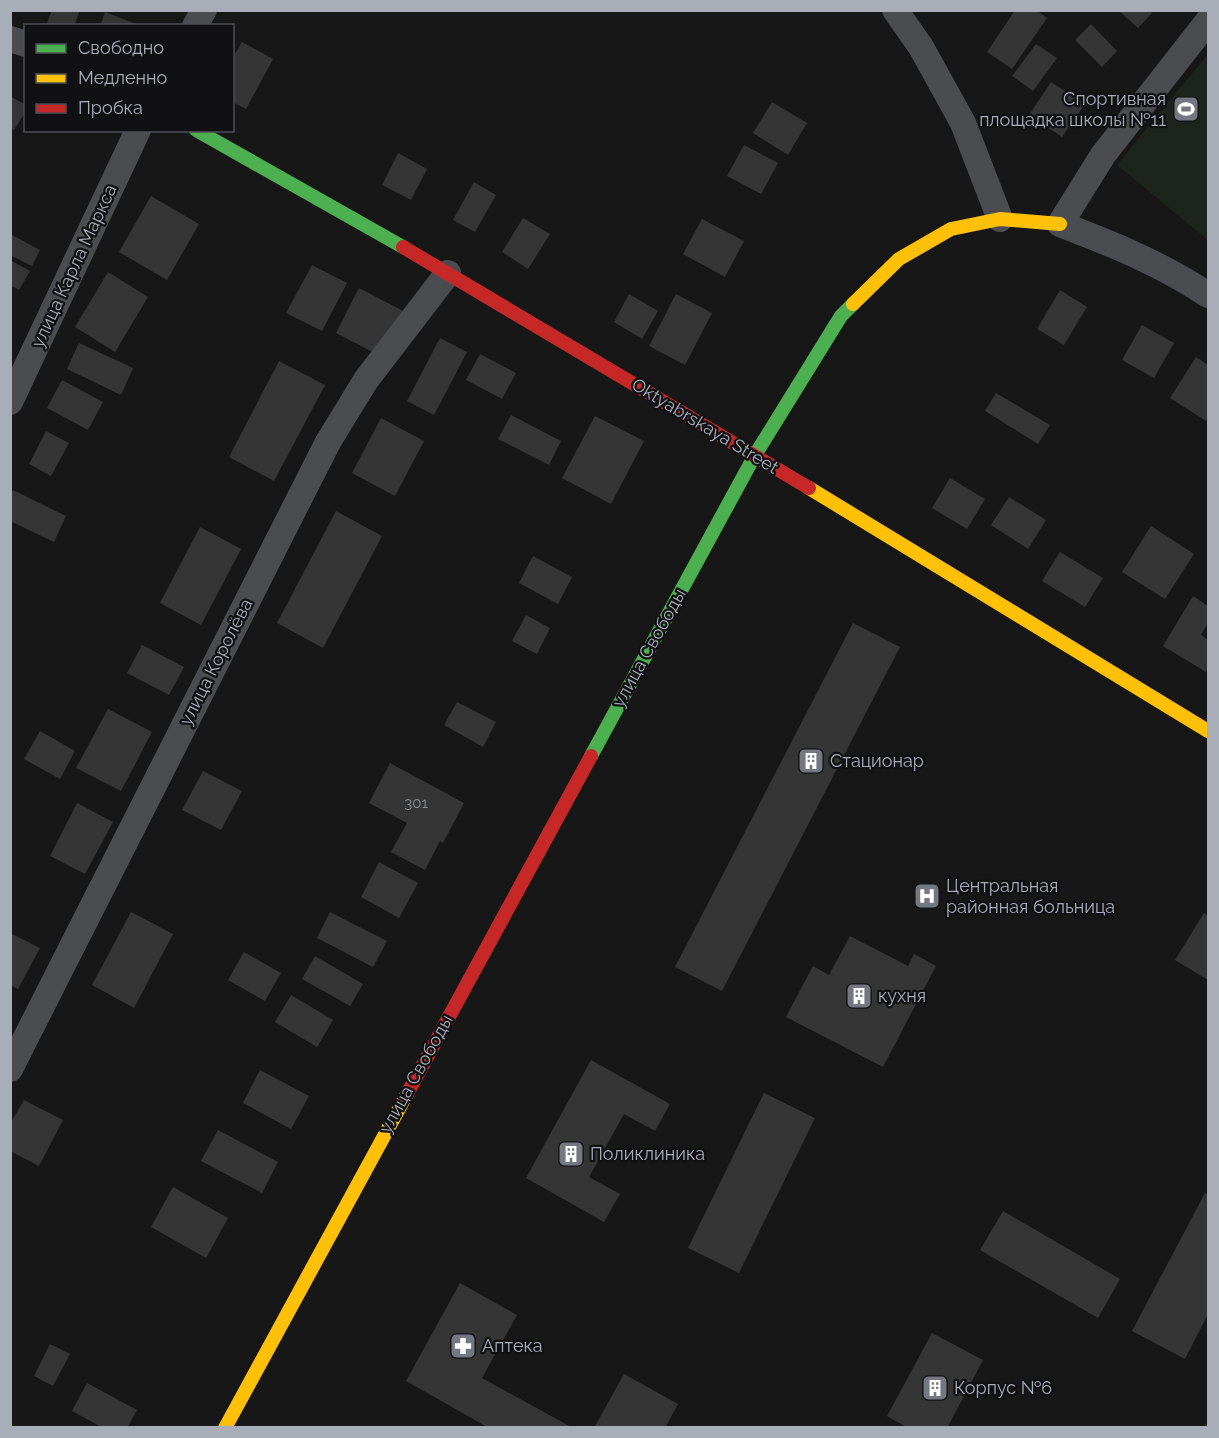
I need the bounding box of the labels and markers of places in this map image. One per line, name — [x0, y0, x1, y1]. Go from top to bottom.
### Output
place label: Спортивная площадка школы №11 — [979, 88, 1166, 130]
sports icon: Спортивная площадка школы №11 — [1171, 94, 1201, 124]
building icon: Стационар — [796, 746, 826, 776]
place label: Стационар — [830, 750, 924, 771]
place label: Центральная районная больница — [946, 875, 1115, 917]
hospital icon: Центральная районная больница — [912, 881, 942, 911]
building icon: кухня — [844, 981, 874, 1011]
place label: кухня — [878, 985, 926, 1006]
building icon: Поликлиника — [556, 1139, 586, 1169]
place label: Поликлиника — [590, 1143, 705, 1164]
pharmacy icon: Аптека — [448, 1331, 478, 1361]
place label: Аптека — [482, 1335, 543, 1356]
building icon: Корпус №6 — [920, 1373, 950, 1403]
place label: Корпус №6 — [954, 1377, 1052, 1398]

